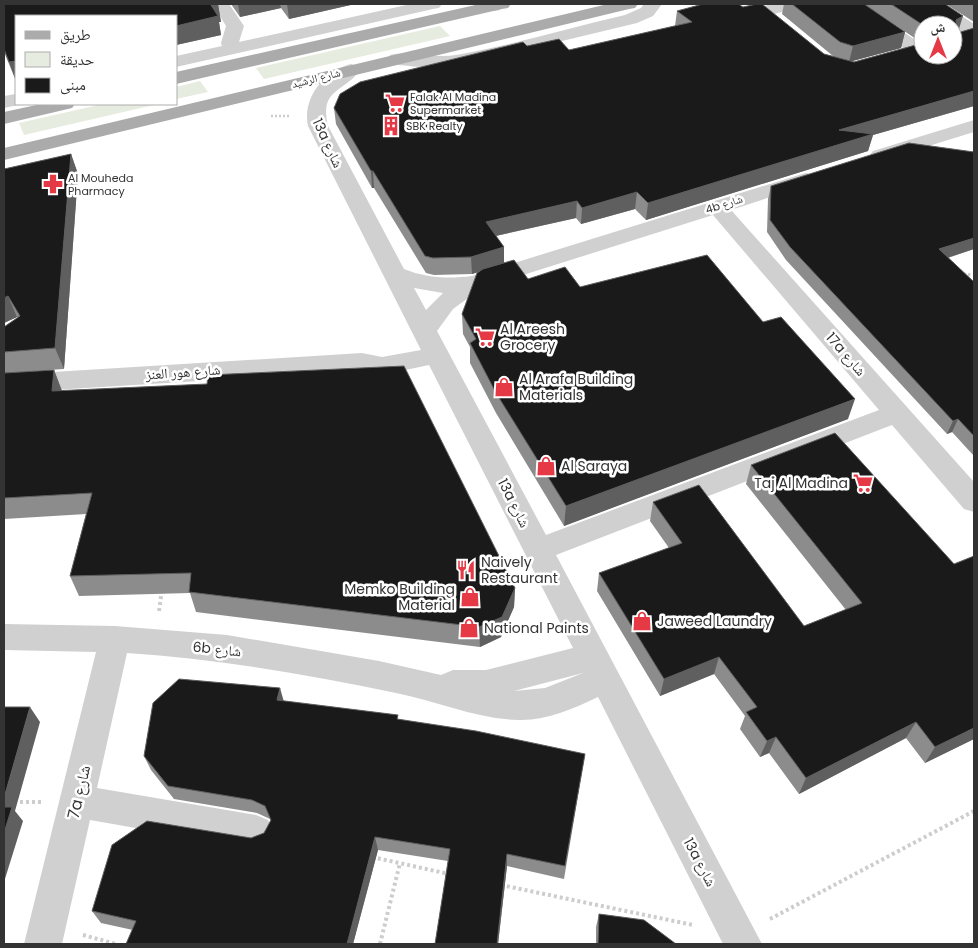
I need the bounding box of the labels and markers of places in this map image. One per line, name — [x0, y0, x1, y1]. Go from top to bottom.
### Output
place label: Falak Al Madina Supermarket — [410, 89, 496, 118]
supermarket icon: Falak Al Madina Supermarket — [384, 92, 406, 114]
building icon: SBK Realty — [380, 115, 402, 137]
place label: SBK Realty — [406, 118, 463, 134]
place label: Al Mouheda Pharmacy — [68, 170, 133, 199]
pharmacy icon: Al Mouheda Pharmacy — [42, 173, 64, 195]
place label: Al Areesh Grocery — [500, 319, 565, 355]
supermarket icon: Al Areesh Grocery — [474, 326, 496, 348]
place label: Al Arafa Building Materials — [519, 369, 633, 405]
shop icon: Al Arafa Building Materials — [493, 376, 515, 398]
shop icon: Al Saraya — [535, 455, 557, 477]
place label: Al Saraya — [561, 456, 627, 476]
supermarket icon: Taj Al Madina — [852, 472, 874, 494]
place label: Taj Al Madina — [754, 473, 848, 493]
place label: Naively Restaurant — [481, 552, 558, 588]
restaurant icon: Naively Restaurant — [455, 559, 477, 581]
place label: Memko Building Material — [344, 579, 455, 615]
shop icon: Memko Building Material — [459, 586, 481, 608]
shop icon: Jaweed Laundry — [631, 610, 653, 632]
place label: Jaweed Laundry — [657, 611, 772, 631]
shop icon: National Paints — [458, 617, 480, 639]
place label: National Paints — [484, 618, 589, 638]

